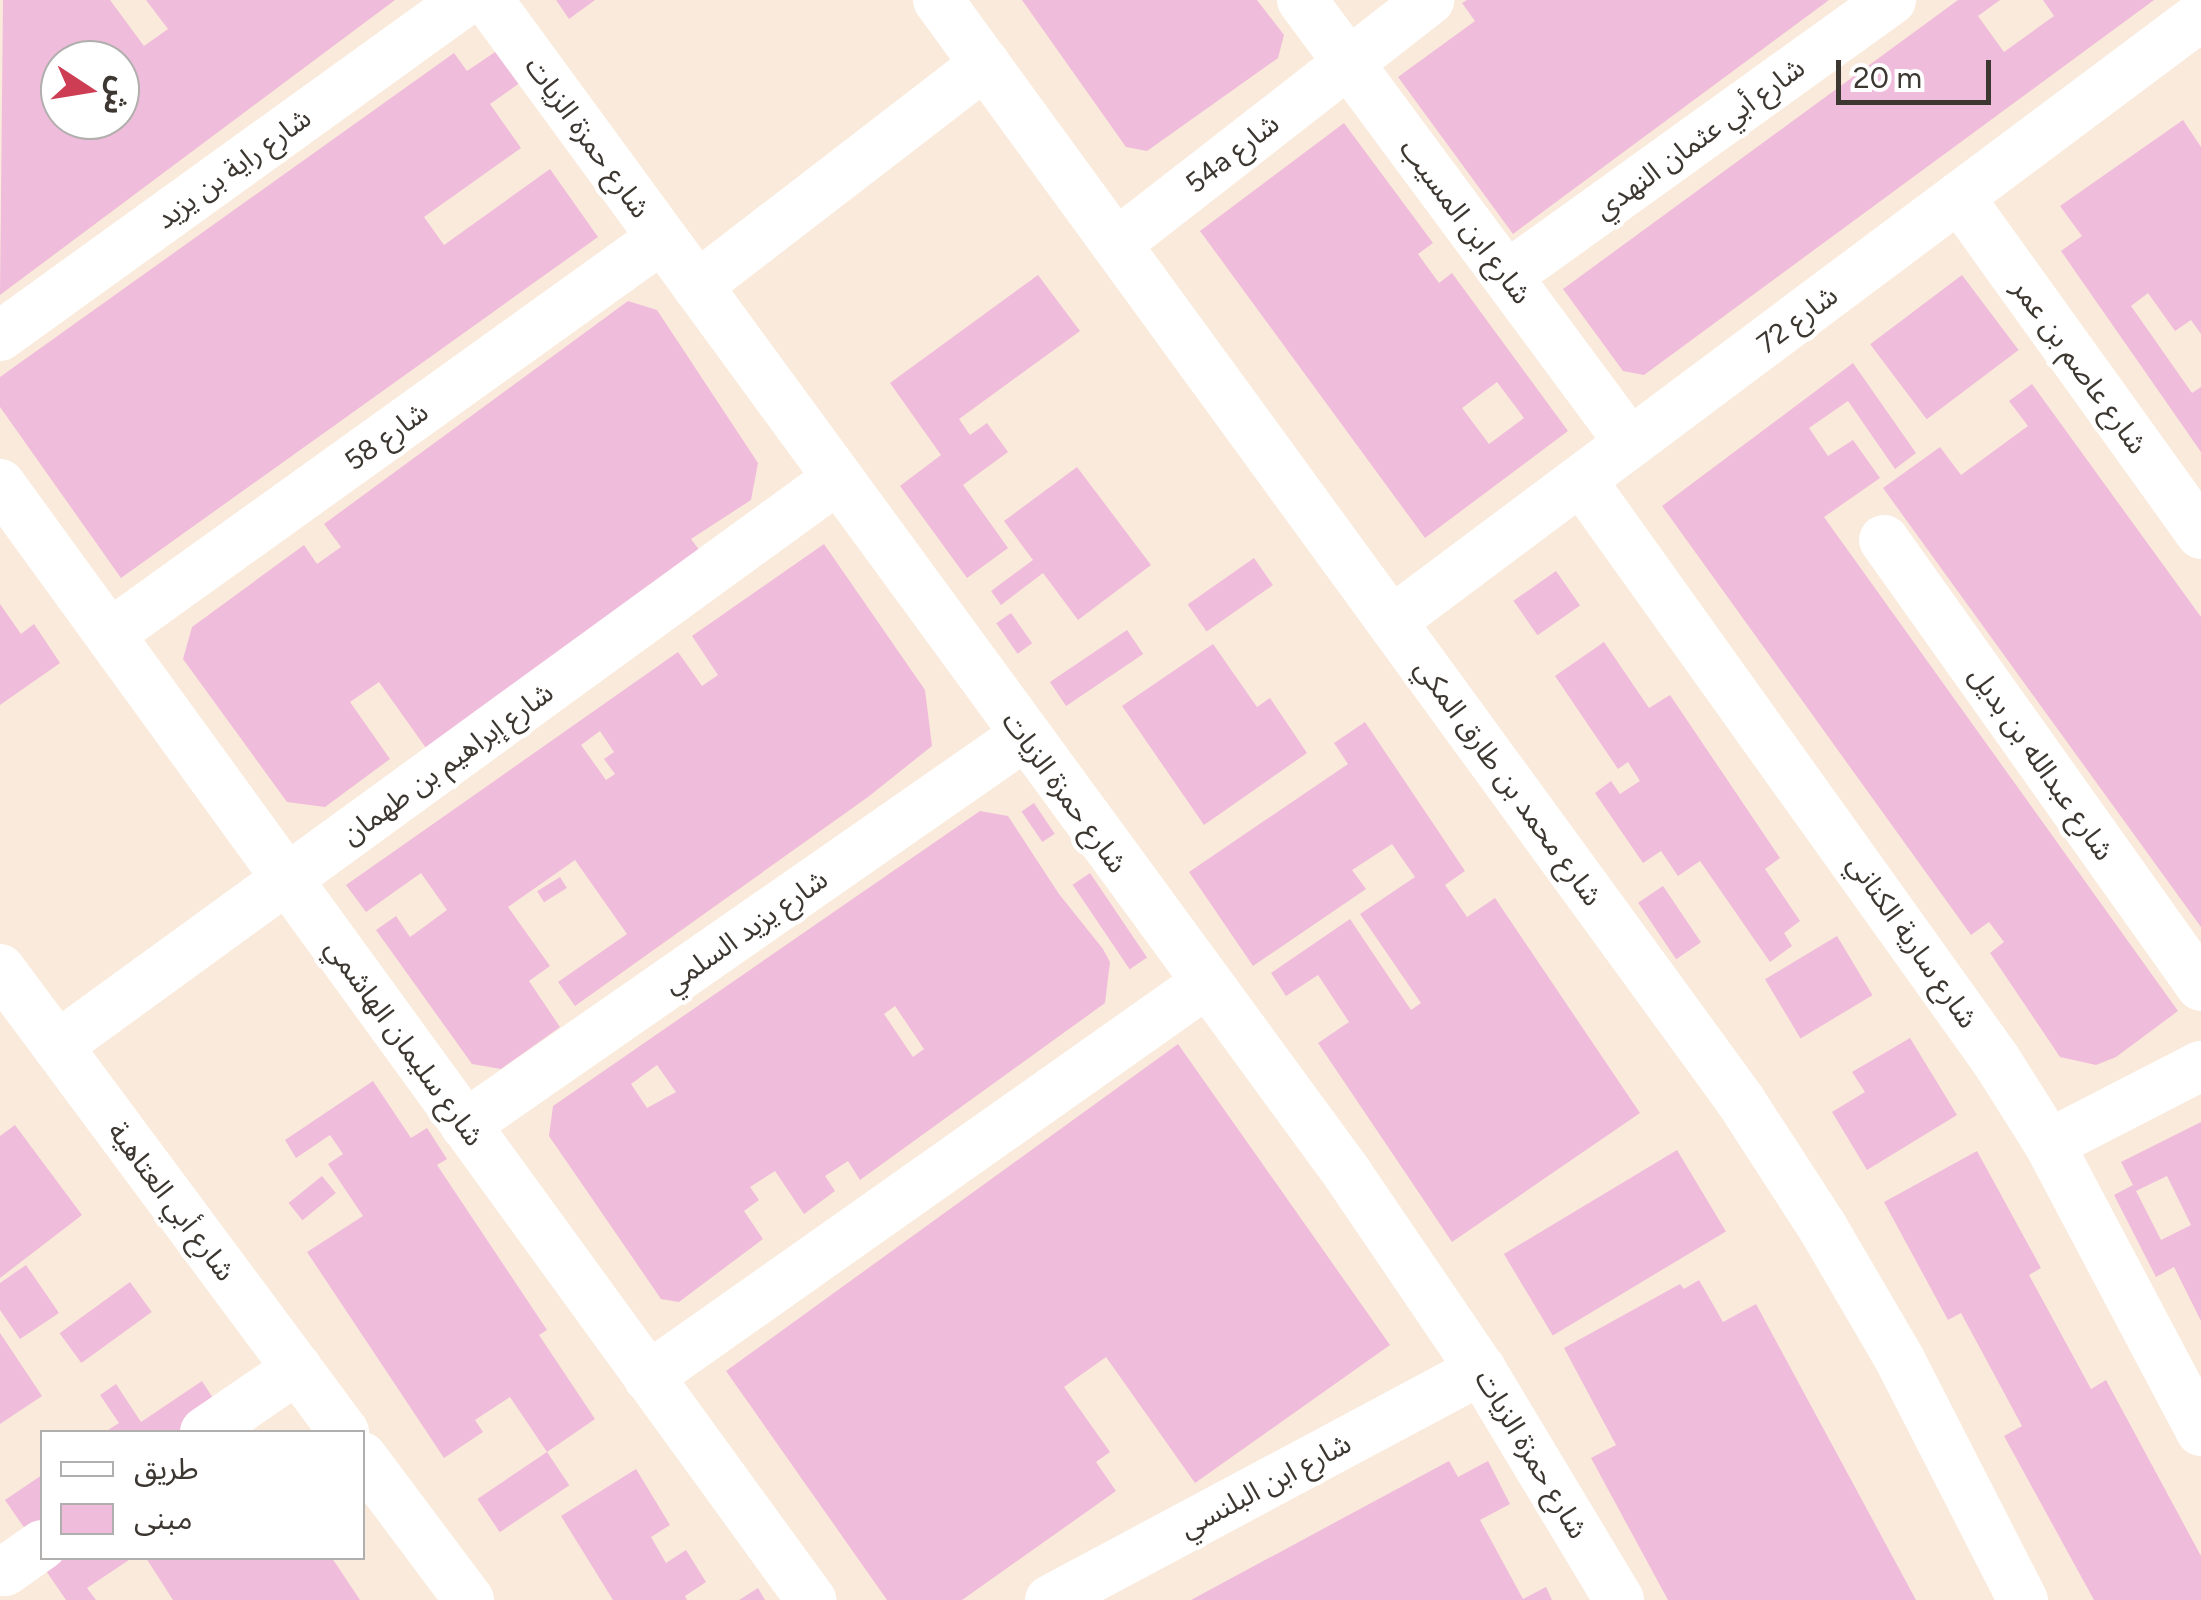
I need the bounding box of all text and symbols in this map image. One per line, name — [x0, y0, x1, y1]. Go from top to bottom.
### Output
north arrow — [40, 40, 140, 140]
scale bar — [1841, 40, 1996, 102]
street label: شارع حمزة الزيات — [518, 50, 658, 224]
street label: شارع أبي عثمان النهدي — [1587, 50, 1811, 226]
text: 20 m — [1853, 59, 1922, 96]
text: ش — [97, 74, 138, 118]
street label: شارع راية بن يزيد — [149, 101, 317, 235]
street label: 54a شارع — [1179, 106, 1285, 200]
street label: شارع ابن المسيب — [1393, 132, 1539, 310]
street label: شارع عاصم بن عمر — [2005, 272, 2155, 460]
street label: شارع 72 — [1750, 278, 1844, 360]
street label: شارع 58 — [338, 395, 434, 477]
street label: شارع محمد بن طارق المكي — [1408, 652, 1610, 912]
street label: شارع عبدالله بن بديل — [1963, 660, 2121, 866]
street label: شارع إبراهيم بن طهمان — [335, 675, 559, 851]
street label: شارع حمزة الزيات — [995, 705, 1135, 879]
street label: شارع سارية الكناني — [1841, 848, 1985, 1034]
street label: شارع يزيد السلمي — [656, 862, 834, 1000]
street label: شارع سليمان الهاشمي — [319, 932, 491, 1152]
street label: شارع أبي العتاهية — [101, 1115, 243, 1287]
street label: شارع حمزة الزيات — [1468, 1364, 1596, 1544]
street label: شارع ابن البلنسي — [1174, 1426, 1356, 1544]
legend — [40, 1430, 365, 1560]
text: طريق — [134, 1450, 199, 1487]
text: مبنى — [134, 1500, 192, 1537]

